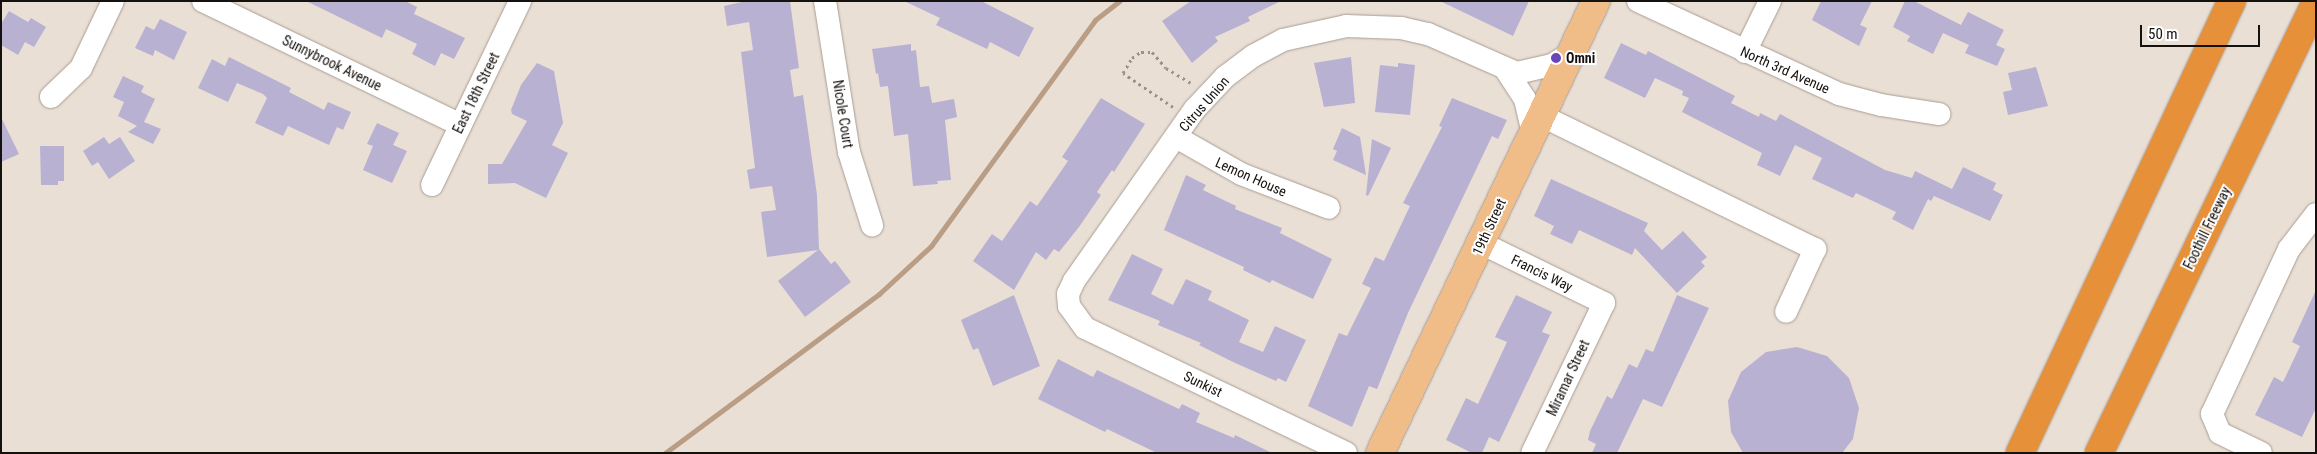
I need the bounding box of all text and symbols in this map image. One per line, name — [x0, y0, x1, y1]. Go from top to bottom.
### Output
scale bar — [2142, 15, 2262, 47]
text: 50 m — [2148, 25, 2178, 43]
street label: Sunnybrook Avenue — [280, 32, 384, 94]
street label: North 3rd Avenue — [1738, 43, 1832, 97]
street label: East 18th Street — [449, 50, 503, 136]
place label: Omni — [1566, 50, 1595, 66]
marker: Omni — [1550, 52, 1562, 64]
street label: Citrus Union — [1175, 73, 1233, 135]
street label: Nicole Court — [829, 79, 857, 149]
street label: Lemon House — [1213, 154, 1289, 200]
street label: Foothill Freeway — [2180, 184, 2234, 272]
street label: 19th Street — [1469, 196, 1509, 258]
street label: Francis Way — [1509, 251, 1575, 295]
street label: Miramar Street — [1543, 337, 1593, 419]
street label: Sunkist — [1181, 367, 1225, 401]

